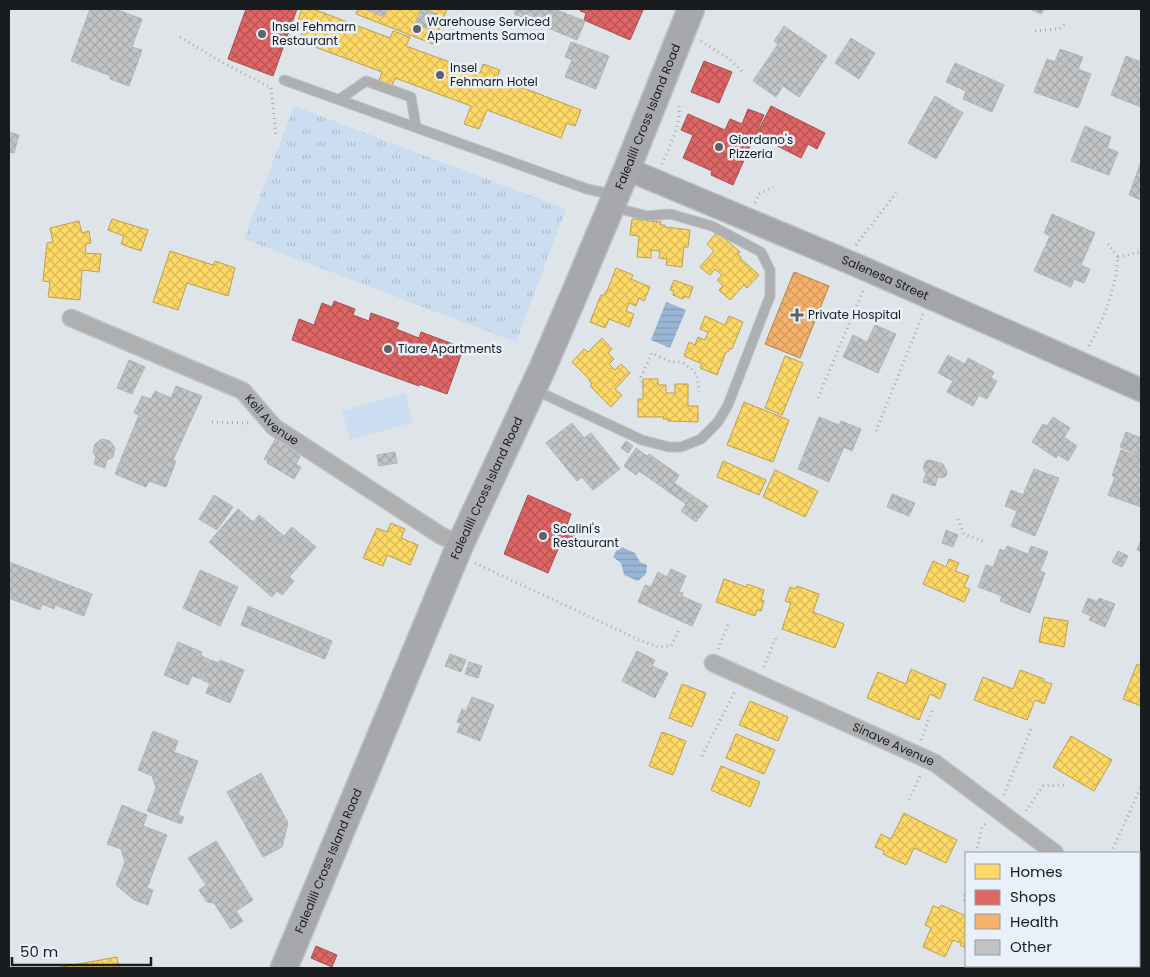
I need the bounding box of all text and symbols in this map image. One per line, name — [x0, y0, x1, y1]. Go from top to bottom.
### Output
place label: Warehouse Serviced Apartments Samoa — [427, 13, 550, 44]
place label: Insel Fehmarn Restaurant — [272, 18, 356, 49]
marker: Warehouse Serviced Apartments Samoa — [411, 23, 423, 35]
marker: Insel Fehmarn Restaurant — [256, 28, 268, 40]
street label: Falealili Cross Island Road — [610, 41, 684, 192]
place label: Insel Fehmarn Hotel — [450, 59, 538, 90]
marker: Insel Fehmarn Hotel — [434, 69, 446, 81]
place label: Giordano's Pizzeria — [729, 131, 793, 162]
marker: Giordano's Pizzeria — [713, 141, 725, 153]
street label: Salenesa Street — [839, 251, 931, 304]
place label: Private Hospital — [808, 306, 901, 323]
marker: Private Hospital — [790, 308, 804, 322]
place label: Tiare Apartments — [398, 340, 502, 357]
marker: Tiare Apartments — [382, 343, 394, 355]
street label: Keil Avenue — [241, 390, 302, 449]
street label: Falealili Cross Island Road — [446, 414, 527, 562]
place label: Scalini's Restaurant — [553, 520, 619, 551]
marker: Scalini's Restaurant — [537, 530, 549, 542]
street label: Sinave Avenue — [850, 718, 937, 770]
street label: Falealili Cross Island Road — [290, 786, 366, 936]
legend — [965, 852, 1140, 967]
text: Homes — [1010, 861, 1063, 882]
text: Shops — [1010, 886, 1056, 907]
text: Health — [1010, 911, 1059, 932]
scale bar — [12, 934, 151, 966]
text: Other — [1010, 936, 1052, 957]
text: 50 m — [20, 941, 58, 962]

